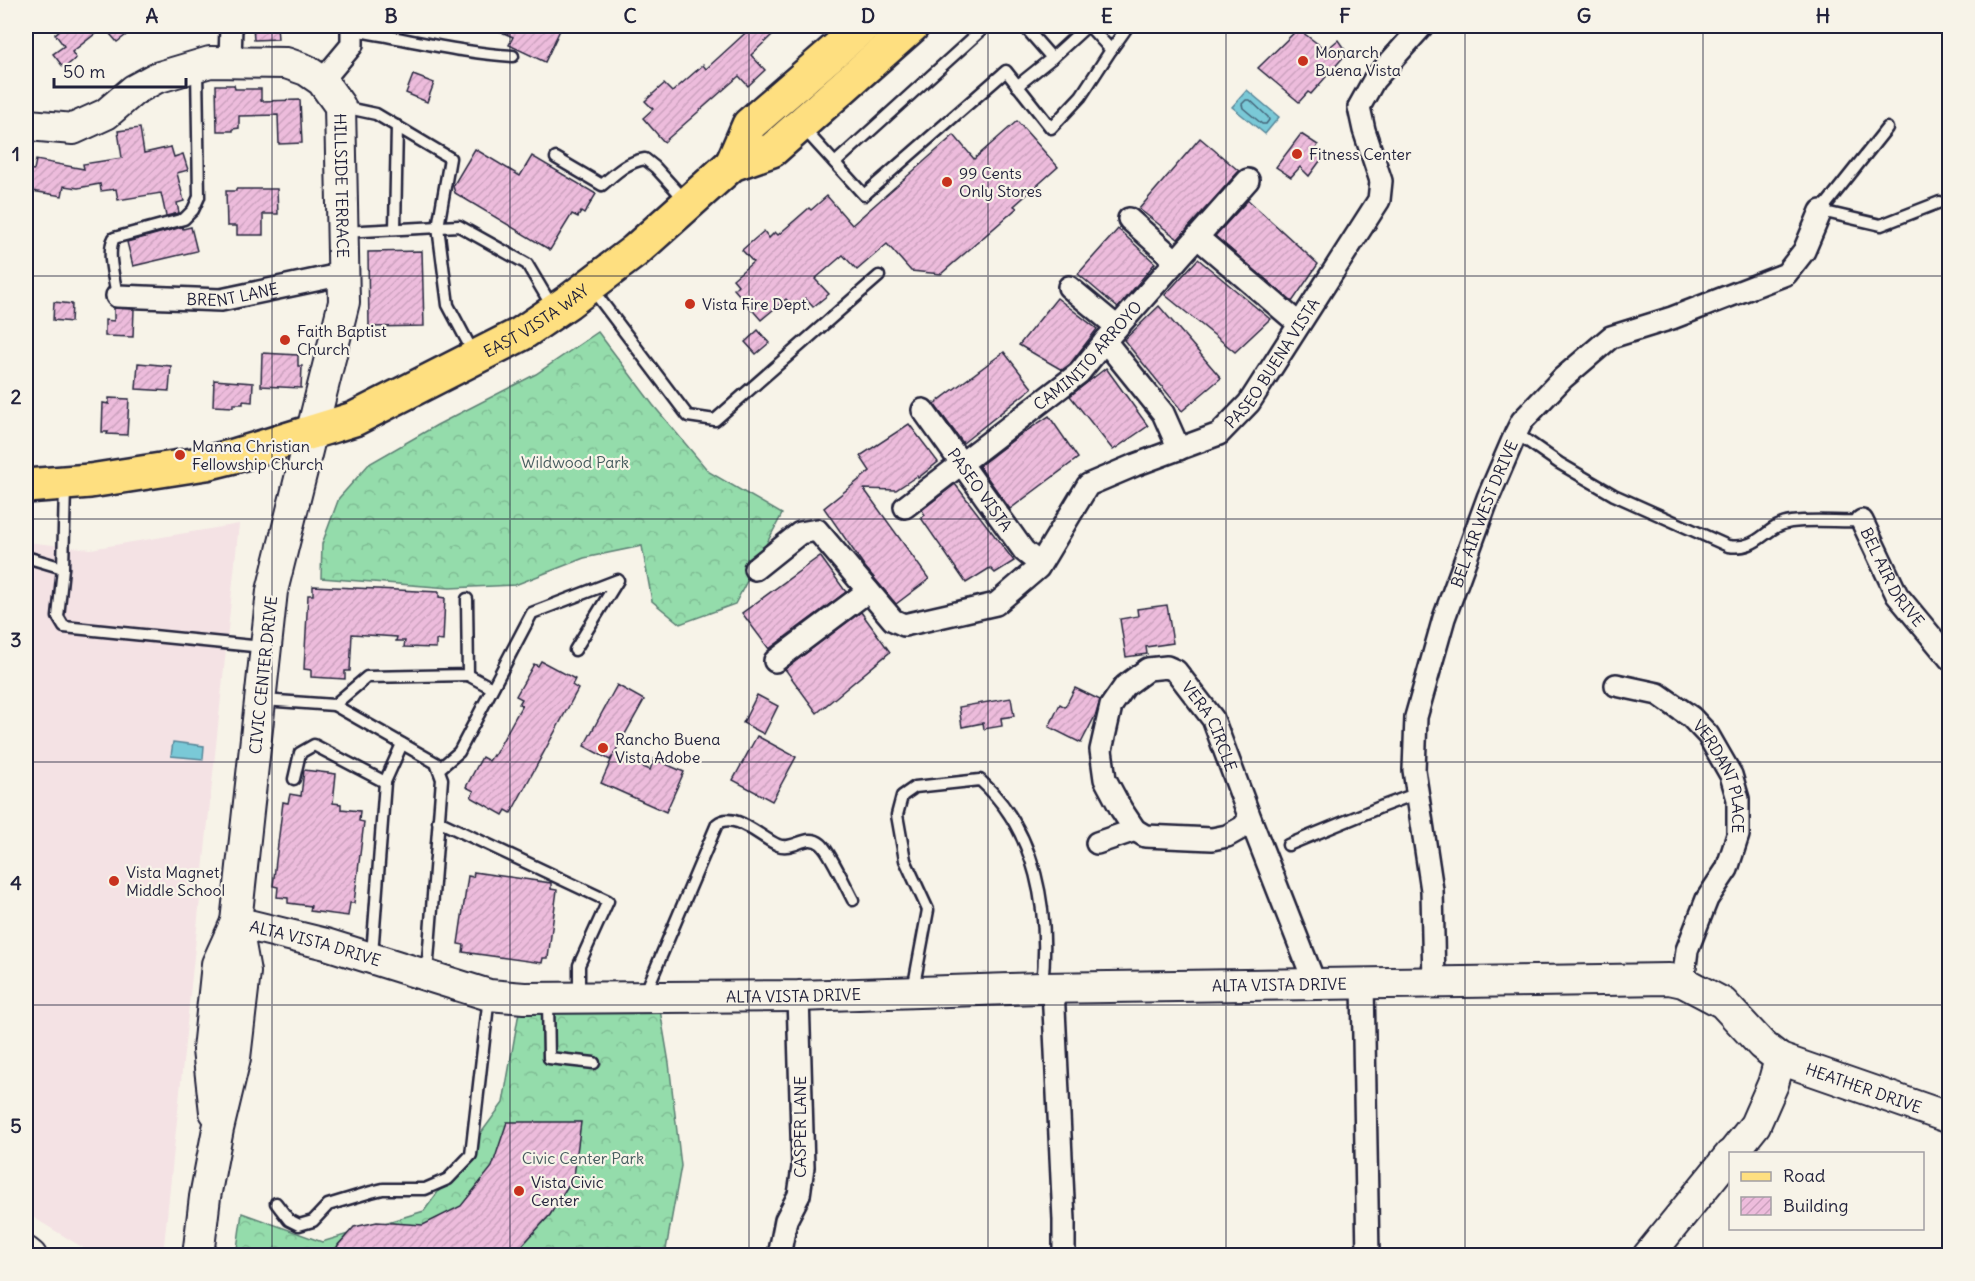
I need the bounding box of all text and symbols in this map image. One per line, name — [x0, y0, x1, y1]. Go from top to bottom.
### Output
text: A — [146, 3, 159, 28]
text: B — [384, 3, 398, 28]
text: C — [623, 3, 637, 28]
text: D — [861, 3, 875, 28]
text: E — [1101, 3, 1113, 28]
text: F — [1339, 3, 1351, 28]
text: G — [1577, 3, 1591, 28]
text: H — [1816, 3, 1830, 28]
place label: Monarch Buena Vista — [1315, 42, 1401, 80]
scale bar — [54, 51, 186, 89]
marker: Monarch Buena Vista — [1296, 54, 1310, 68]
text: 50 m — [63, 60, 105, 83]
street label: HILLSIDE TERRACE — [330, 113, 353, 258]
text: 1 — [12, 141, 20, 166]
place label: Fitness Center — [1309, 144, 1412, 164]
marker: Fitness Center — [1290, 147, 1304, 161]
place label: 99 Cents Only Stores — [959, 163, 1042, 201]
marker: 99 Cents Only Stores — [940, 175, 954, 189]
street label: BRENT LANE — [186, 278, 280, 311]
street label: EAST VISTA WAY — [480, 280, 593, 362]
place label: Vista Fire Dept. — [702, 294, 810, 314]
street label: PASEO BUENA VISTA — [1220, 294, 1324, 432]
marker: Vista Fire Dept. — [683, 297, 697, 311]
street label: CAMINITO ARROYO — [1029, 297, 1146, 414]
place label: Faith Baptist Church — [297, 321, 387, 359]
marker: Faith Baptist Church — [278, 333, 292, 347]
text: 2 — [11, 384, 22, 409]
place label: Manna Christian Fellowship Church — [192, 436, 323, 474]
street label: BEL AIR WEST DRIVE — [1446, 437, 1522, 590]
street label: PASEO VISTA — [944, 444, 1017, 535]
marker: Manna Christian Fellowship Church — [173, 448, 187, 462]
park label: Wildwood Park — [521, 452, 629, 472]
street label: BEL AIR DRIVE — [1856, 524, 1929, 631]
street label: CIVIC CENTER DRIVE — [245, 595, 281, 755]
text: 3 — [10, 627, 22, 652]
street label: VERA CIRCLE — [1178, 677, 1242, 774]
street label: VERDANT PLACE — [1689, 715, 1749, 833]
place label: Rancho Buena Vista Adobe — [615, 729, 720, 767]
marker: Rancho Buena Vista Adobe — [596, 741, 610, 755]
place label: Vista Magnet Middle School — [126, 862, 225, 900]
text: 4 — [10, 870, 22, 895]
marker: Vista Magnet Middle School — [107, 874, 121, 888]
street label: ALTA VISTA DRIVE — [248, 916, 383, 971]
street label: ALTA VISTA DRIVE — [1212, 974, 1347, 996]
street label: ALTA VISTA DRIVE — [726, 984, 861, 1007]
street label: HEATHER DRIVE — [1803, 1059, 1924, 1117]
street label: CASPER LANE — [790, 1076, 810, 1178]
text: 5 — [10, 1113, 22, 1138]
park label: Civic Center Park — [522, 1148, 644, 1168]
legend — [1729, 1152, 1924, 1230]
text: Road — [1783, 1164, 1826, 1187]
place label: Vista Civic Center — [531, 1172, 604, 1210]
marker: Vista Civic Center — [512, 1184, 526, 1198]
text: Building — [1783, 1194, 1848, 1217]

